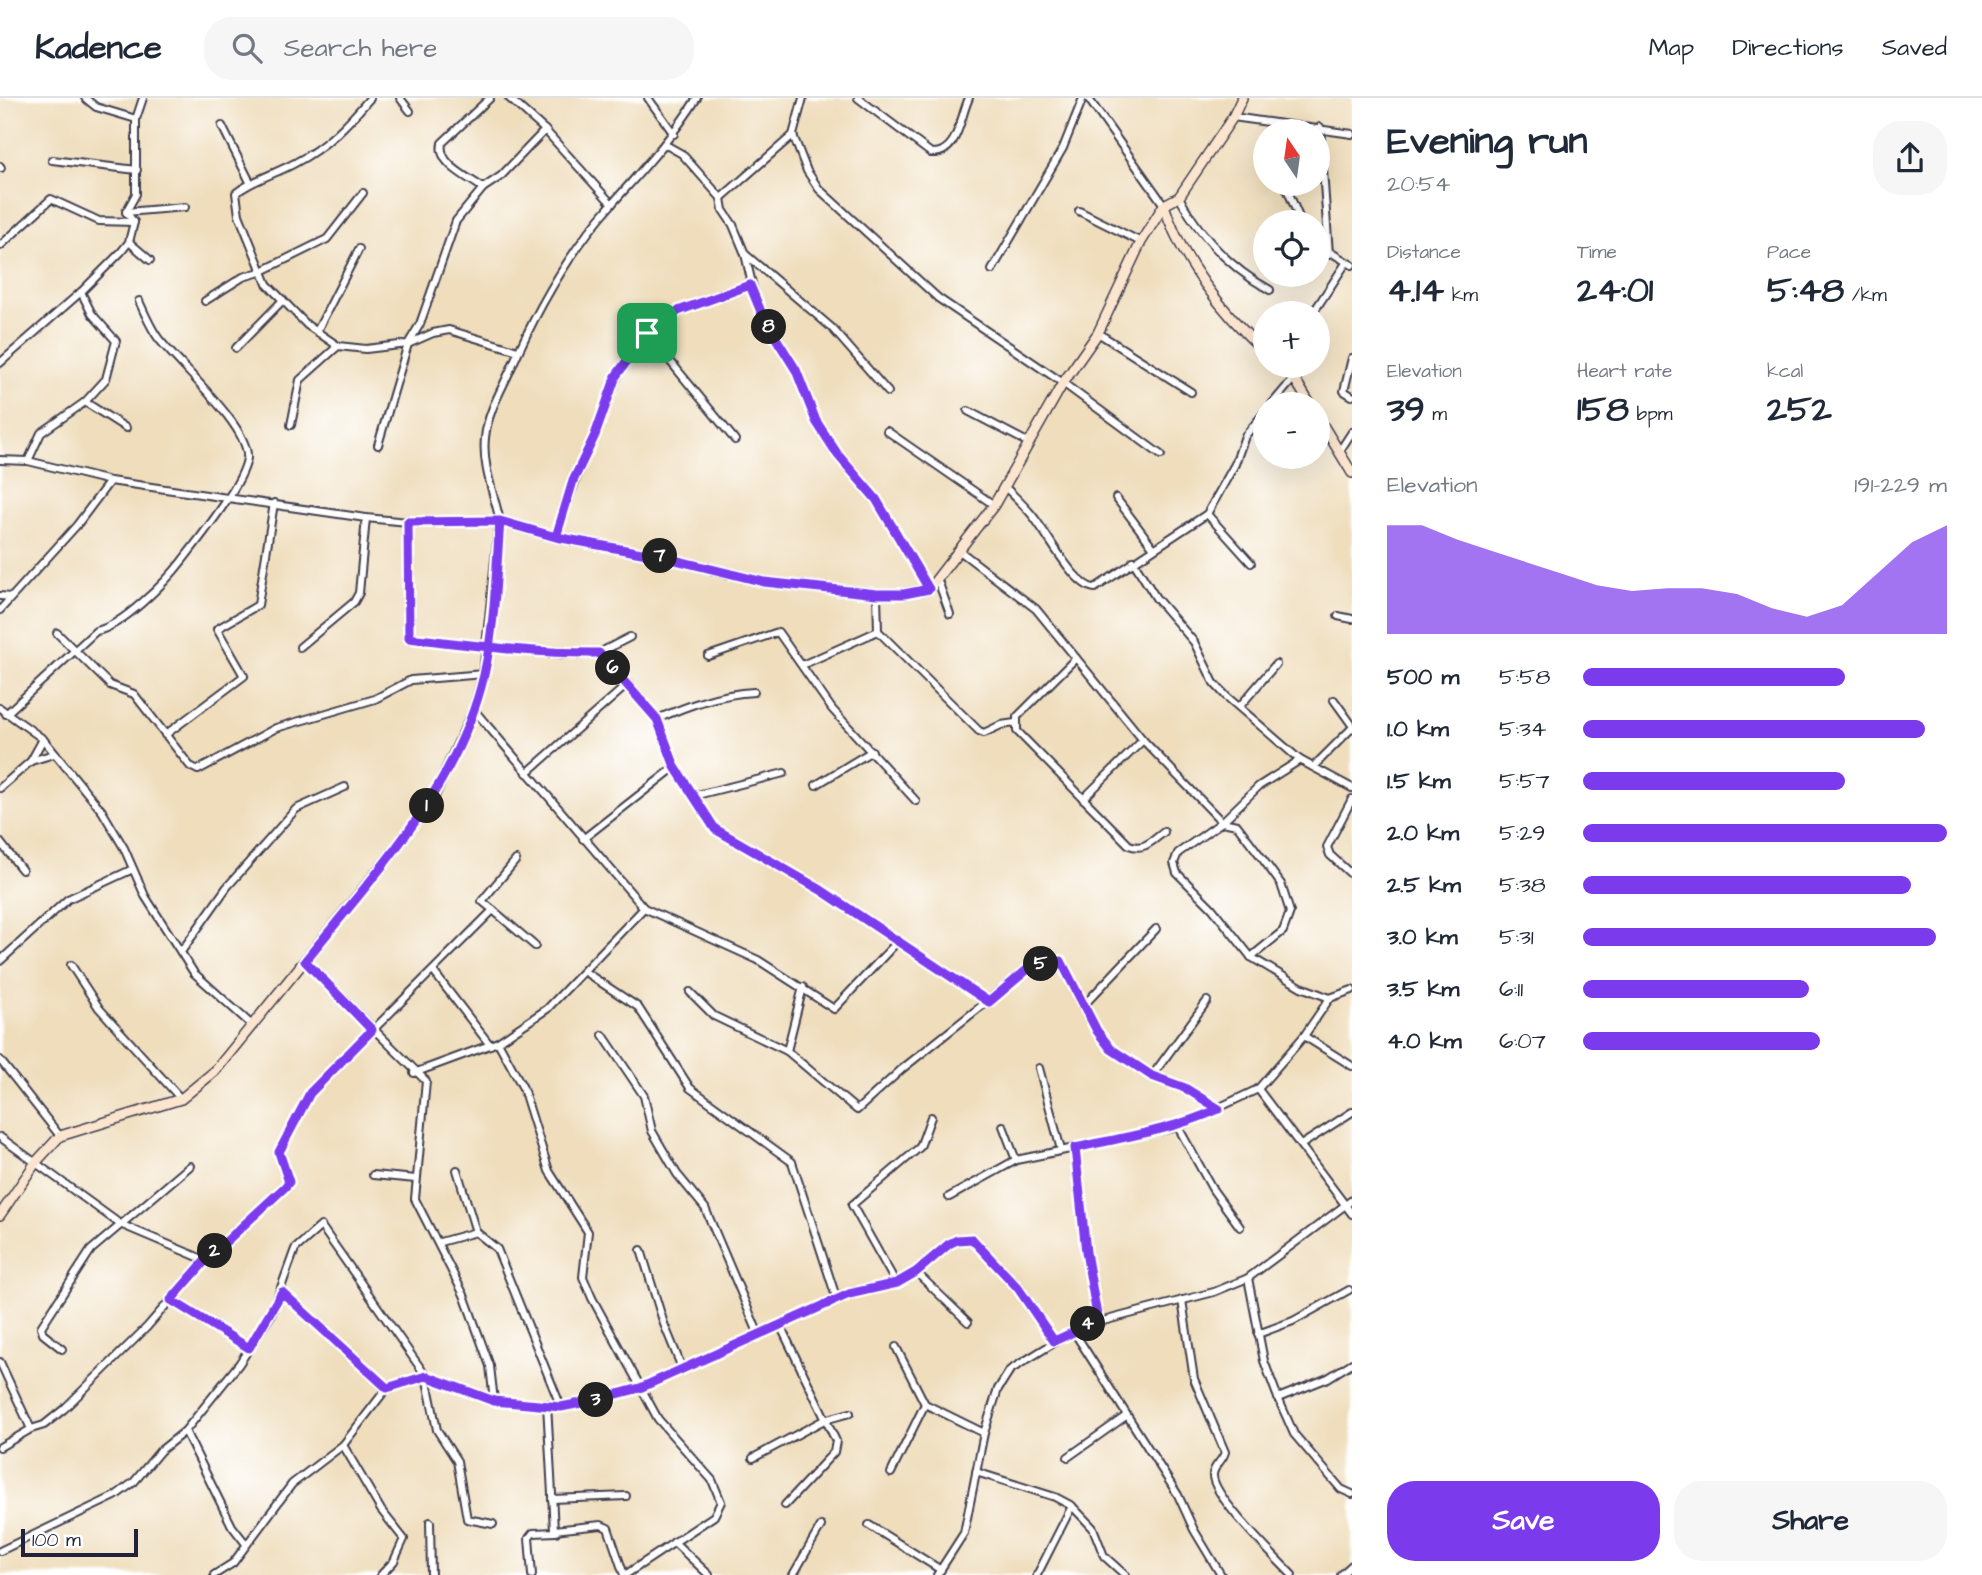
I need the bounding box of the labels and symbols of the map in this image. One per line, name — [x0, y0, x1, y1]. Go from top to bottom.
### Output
north arrow — [1253, 119, 1330, 196]
pin — [617, 303, 677, 363]
pin: 8 — [752, 310, 786, 344]
pin: 7 — [642, 538, 678, 574]
pin: 6 — [596, 650, 630, 686]
pin: 1 — [410, 788, 444, 824]
pin: 5 — [1024, 946, 1058, 982]
pin: 2 — [198, 1234, 232, 1268]
pin: 4 — [1070, 1306, 1106, 1342]
pin: 3 — [578, 1382, 614, 1418]
scale bar — [21, 1526, 138, 1558]

